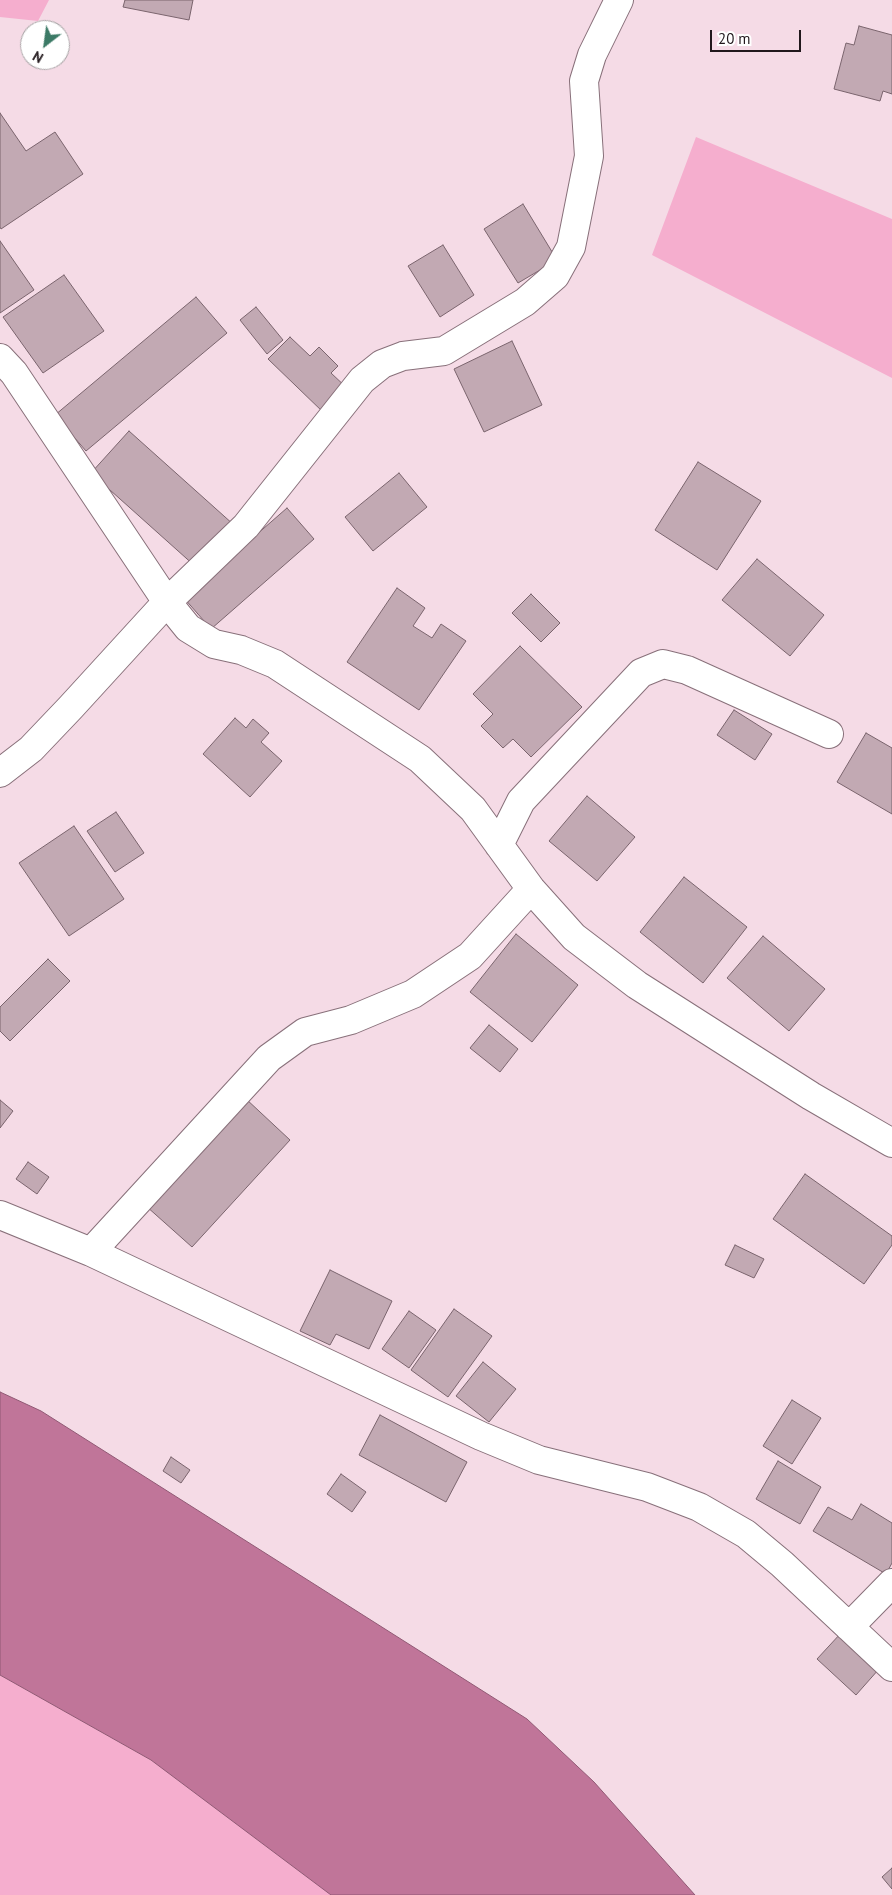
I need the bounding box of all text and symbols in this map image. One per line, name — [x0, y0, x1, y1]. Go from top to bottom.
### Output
north arrow — [20, 20, 70, 70]
scale bar — [712, 20, 803, 52]
text: 20 m — [718, 29, 751, 48]
text: N — [30, 47, 46, 67]

